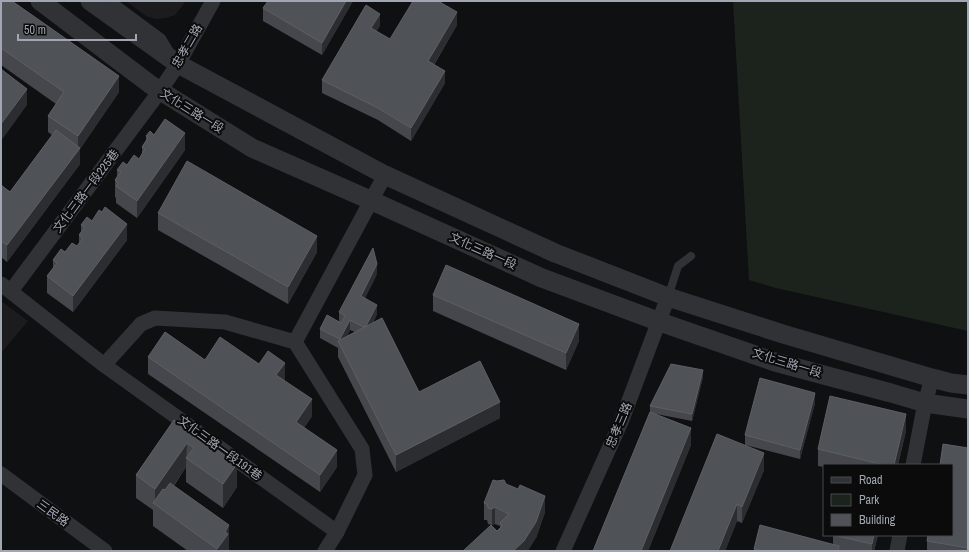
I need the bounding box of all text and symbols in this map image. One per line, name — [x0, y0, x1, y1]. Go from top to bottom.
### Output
scale bar — [18, 16, 136, 42]
street label: 忠孝二路 — [168, 21, 206, 71]
text: 50 m — [24, 22, 46, 38]
street label: 文化三路一段 — [157, 85, 227, 137]
street label: 文化三路一段225巷 — [49, 146, 123, 236]
street label: 文化三路一段 — [447, 229, 519, 273]
street label: 文化三路一段 — [750, 345, 824, 381]
street label: 忠孝三路 — [602, 400, 636, 450]
street label: 文化三路一段191巷 — [175, 412, 265, 484]
legend — [823, 464, 953, 536]
text: Road — [859, 472, 883, 488]
text: Park — [859, 492, 879, 508]
street label: 三民路 — [34, 496, 72, 530]
text: Building — [859, 512, 896, 528]

